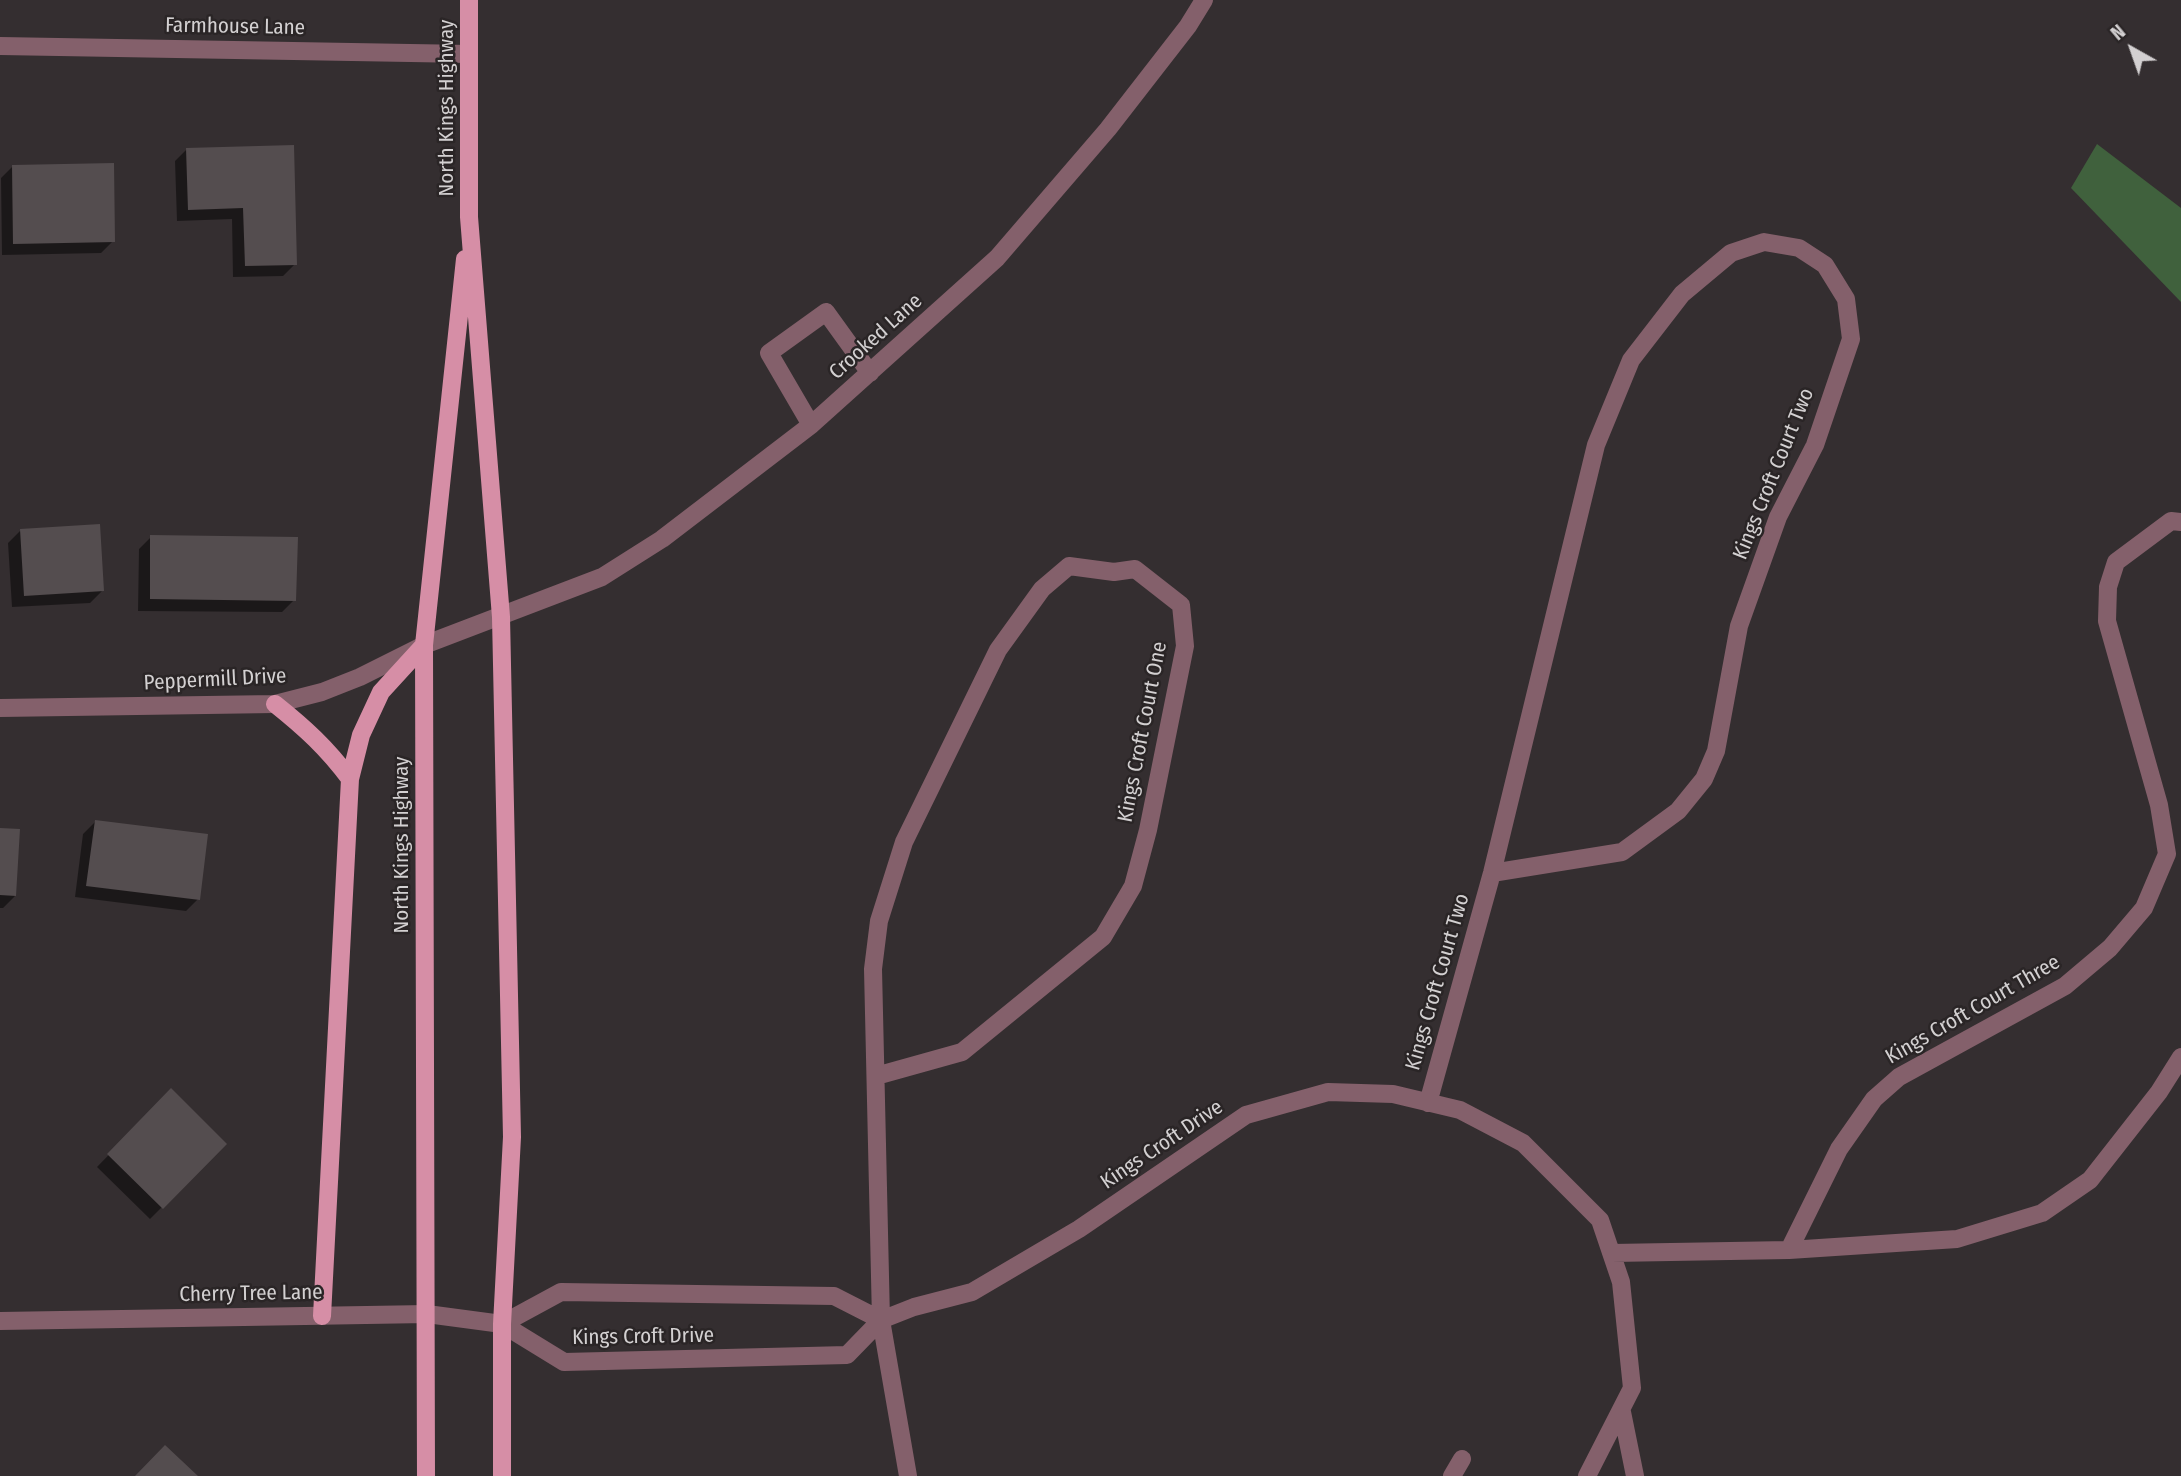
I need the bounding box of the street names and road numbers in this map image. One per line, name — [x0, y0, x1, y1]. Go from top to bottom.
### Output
street label: Farmhouse Lane — [165, 13, 305, 41]
street label: North Kings Highway — [434, 20, 460, 196]
street label: Crooked Lane — [824, 289, 928, 385]
street label: Kings Croft Court Two — [1728, 385, 1820, 563]
street label: Kings Croft Court One — [1113, 640, 1173, 824]
street label: Peppermill Drive — [143, 664, 287, 696]
street label: North Kings Highway — [389, 757, 415, 933]
street label: Kings Croft Court Two — [1401, 891, 1475, 1073]
street label: Kings Croft Court Three — [1881, 950, 2065, 1070]
street label: Kings Croft Drive — [1096, 1095, 1228, 1195]
street label: Cherry Tree Lane — [179, 1280, 323, 1308]
street label: Kings Croft Drive — [572, 1323, 714, 1351]

